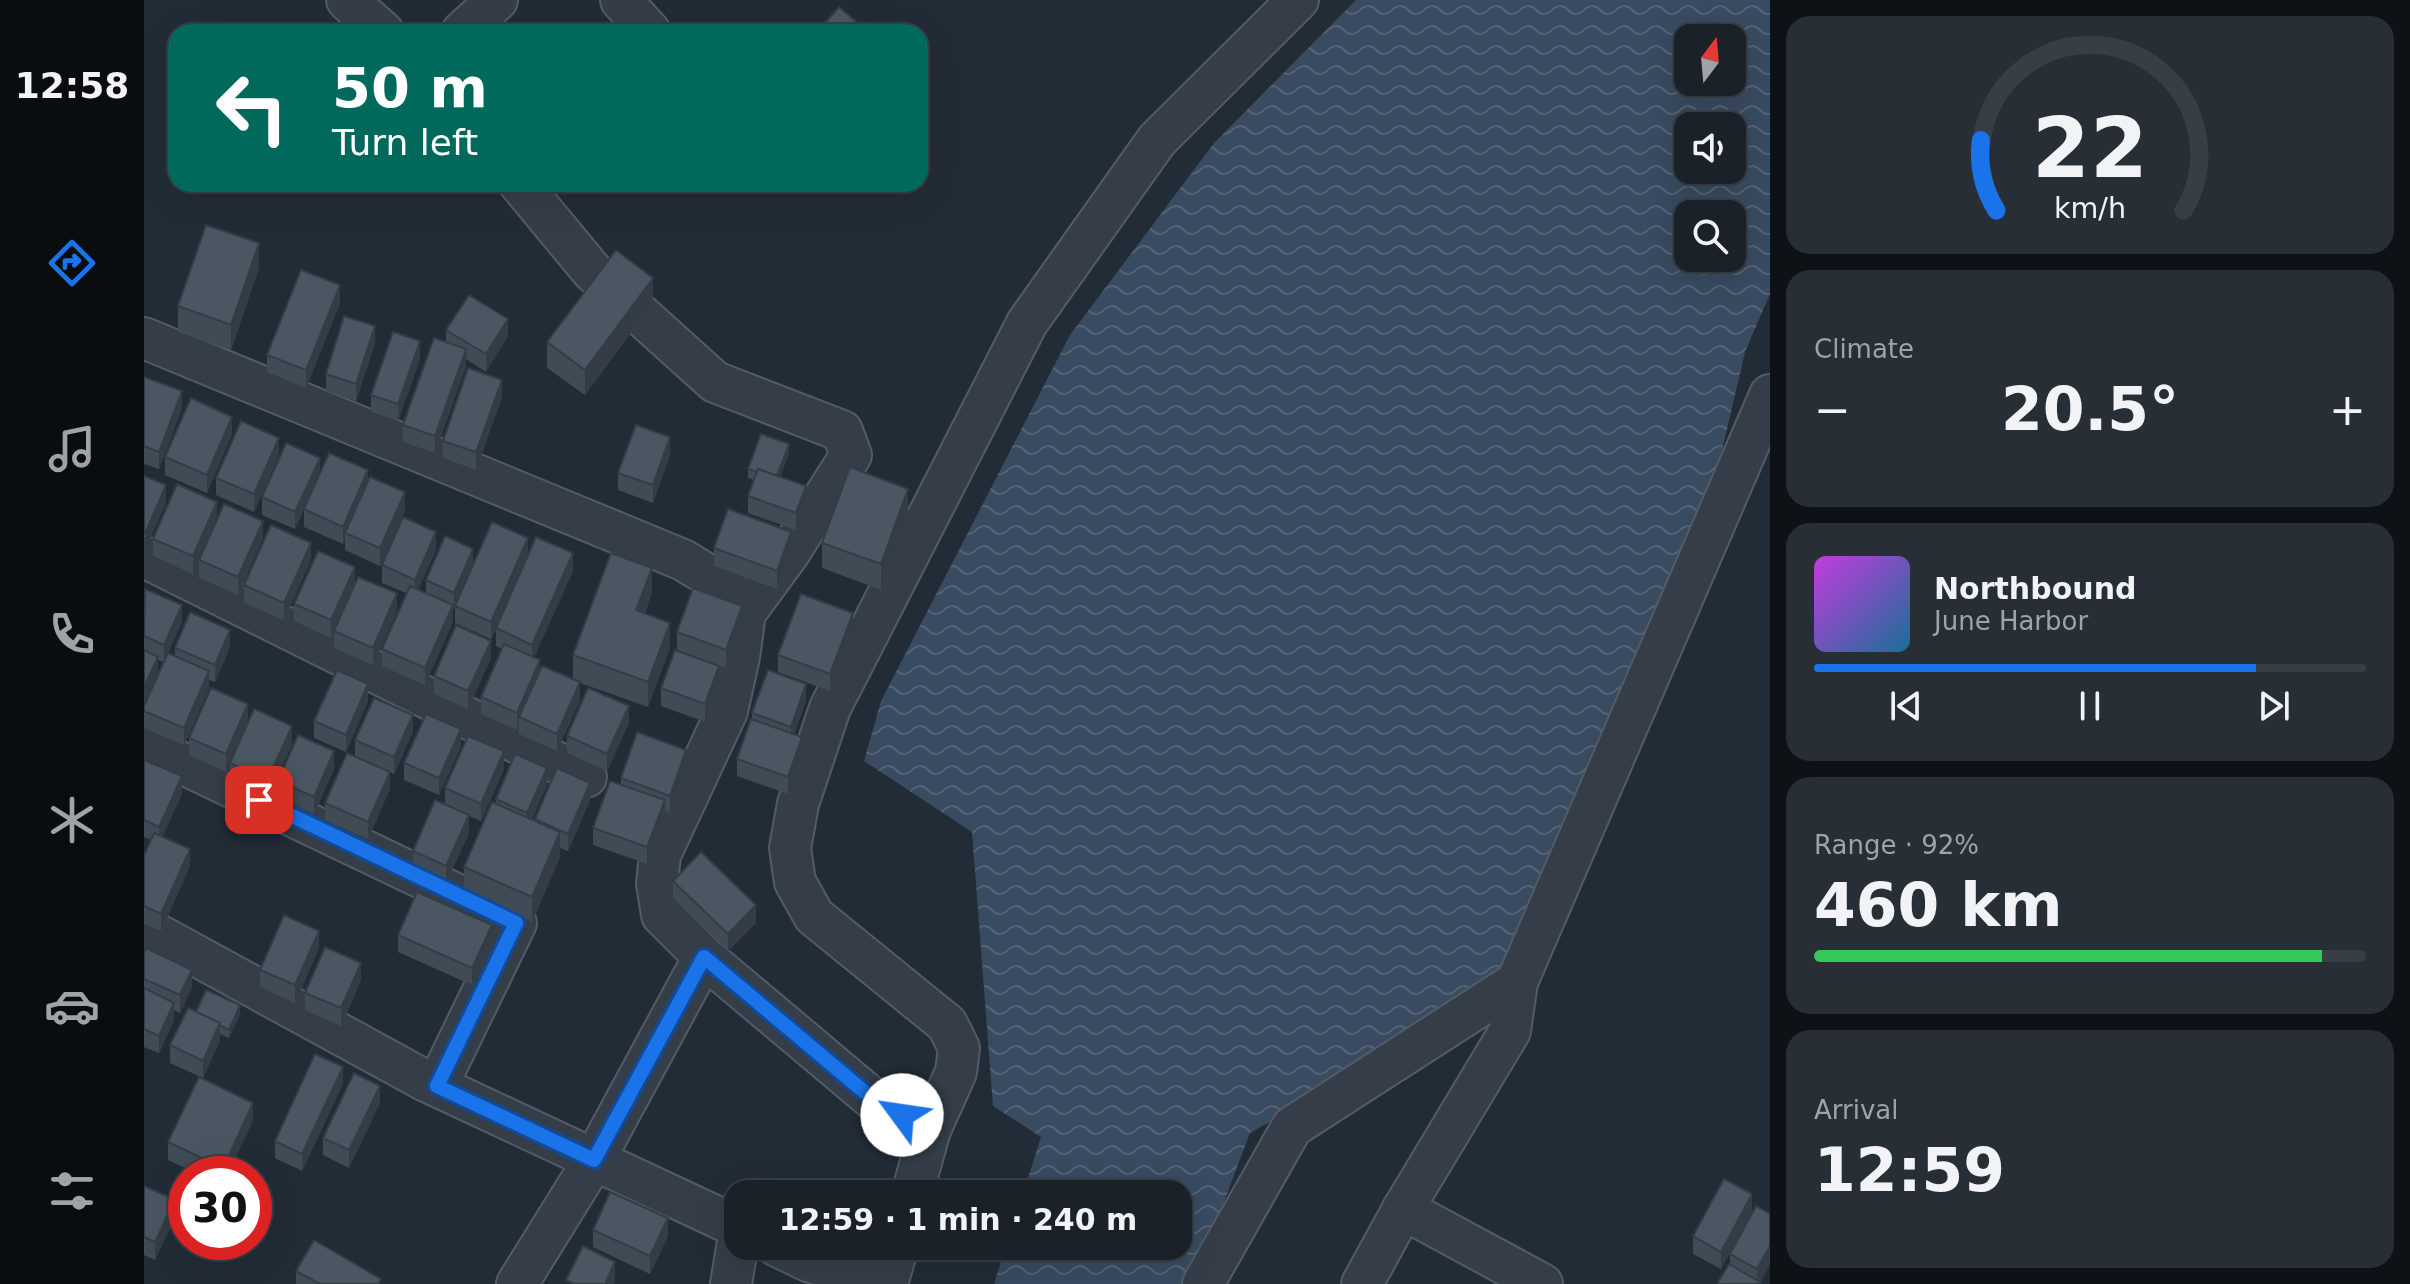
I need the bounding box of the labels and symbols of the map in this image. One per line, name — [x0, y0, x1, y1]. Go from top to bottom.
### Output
north arrow — [1674, 24, 1746, 96]
pin — [225, 766, 293, 834]
position arrow — [860, 1073, 944, 1157]
speed limit sign: 30 — [168, 1156, 272, 1260]

